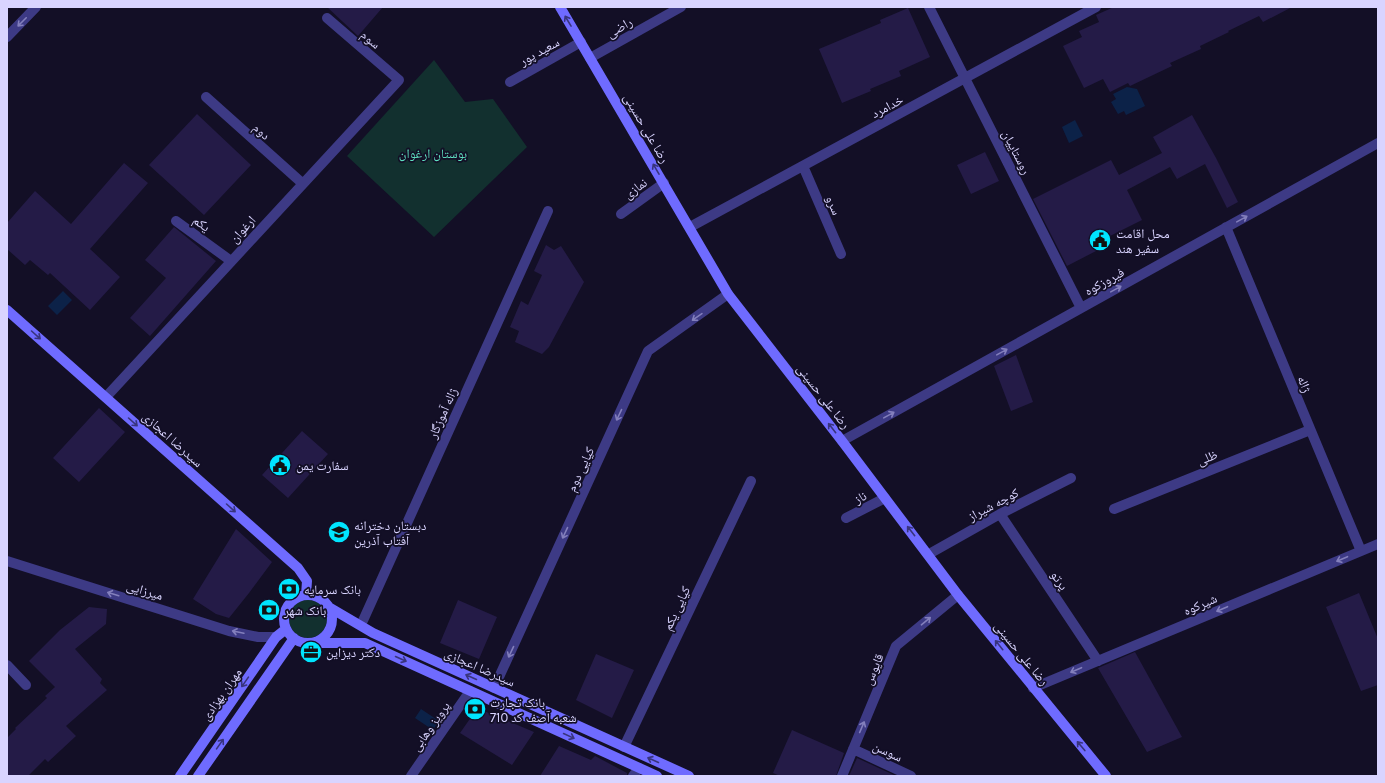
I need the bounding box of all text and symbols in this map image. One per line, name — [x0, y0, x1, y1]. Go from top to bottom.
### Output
street label: راضی — [604, 14, 635, 42]
one-way arrow — [564, 15, 572, 27]
one-way arrow — [17, 17, 27, 27]
street label: سوم — [357, 27, 384, 53]
street label: سعید پور — [516, 34, 562, 70]
street label: رضا علی حسینی — [620, 91, 672, 166]
street label: خدامرد — [869, 92, 906, 122]
street label: دوم — [249, 120, 273, 144]
street label: روستاییان — [998, 128, 1034, 177]
park label: بوستان ارغوان — [399, 146, 467, 162]
one-way arrow — [651, 163, 659, 175]
street label: نمازی — [621, 175, 651, 203]
street label: سرو — [822, 193, 844, 218]
street label: یکم — [190, 212, 213, 235]
street label: ارغوان — [226, 213, 259, 247]
one-way arrow — [1236, 214, 1248, 222]
place label: محل اقامت سفیر هند — [1116, 226, 1170, 257]
public building icon: محل اقامت سفیر هند — [1087, 227, 1113, 253]
street label: فیروزکوه — [1082, 264, 1127, 299]
one-way arrow — [1110, 284, 1122, 292]
one-way arrow — [691, 312, 702, 321]
one-way arrow — [31, 331, 41, 340]
one-way arrow — [996, 348, 1008, 355]
street label: رضا علی حسینی — [793, 361, 853, 432]
street label: ژاله — [1294, 374, 1315, 395]
street label: ژاله آموزگار — [424, 386, 461, 442]
street label: سیدرضا اعجازی — [139, 408, 206, 471]
one-way arrow — [615, 409, 622, 421]
one-way arrow — [882, 411, 894, 418]
one-way arrow — [128, 417, 139, 426]
one-way arrow — [828, 422, 836, 433]
street label: کیایی دوم — [564, 444, 598, 494]
street label: ظلی — [1195, 447, 1220, 469]
public building icon: سفارت یمن — [267, 452, 293, 478]
place label: سفارت یمن — [296, 458, 348, 474]
street label: کوچه شیراز — [964, 485, 1022, 525]
street label: ناز — [851, 488, 869, 508]
one-way arrow — [225, 503, 236, 512]
place label: دبستان دخترانه آفتاب آذرین — [354, 518, 426, 549]
school or university icon: دبستان دخترانه آفتاب آذرین — [326, 519, 352, 545]
one-way arrow — [907, 526, 915, 537]
one-way arrow — [561, 527, 568, 539]
one-way arrow — [1336, 555, 1348, 563]
street label: پرتو — [1047, 568, 1072, 594]
bank icon: بانک سرمایه — [276, 576, 302, 602]
street label: میرزایی — [124, 578, 165, 604]
place label: بانک سرمایه — [304, 582, 361, 598]
street label: کیایی یکم — [660, 583, 694, 633]
one-way arrow — [107, 590, 120, 597]
street label: شیرکوه — [1181, 591, 1220, 619]
bank icon: بانک شهر — [256, 597, 282, 623]
place label: بانک شهر — [283, 603, 326, 619]
one-way arrow — [1216, 606, 1228, 613]
one-way arrow — [921, 617, 932, 626]
street label: رضا علی حسینی — [991, 618, 1052, 689]
one-way arrow — [232, 628, 245, 636]
office icon: دکتر دیزاین — [298, 639, 324, 665]
one-way arrow — [994, 640, 1003, 651]
place label: دکتر دیزاین — [326, 645, 380, 661]
street label: سیدرضا اعجازی — [442, 645, 517, 691]
one-way arrow — [507, 645, 514, 657]
street label: قایوس — [860, 651, 888, 687]
one-way arrow — [394, 656, 406, 663]
street label: مهران بهزادی — [198, 665, 246, 724]
one-way arrow — [1071, 666, 1083, 674]
one-way arrow — [466, 673, 478, 680]
one-way arrow — [241, 676, 249, 687]
place label: بانک تجارت شعبه آصف کد 710 — [490, 695, 577, 725]
bank icon: بانک تجارت شعبه آصف کد 710 — [462, 696, 488, 722]
street label: پرویز وهابی — [408, 698, 454, 755]
one-way arrow — [859, 722, 867, 734]
one-way arrow — [563, 733, 575, 740]
street label: سوسن — [870, 738, 905, 766]
one-way arrow — [216, 739, 224, 750]
one-way arrow — [1076, 741, 1085, 751]
one-way arrow — [648, 756, 660, 763]

